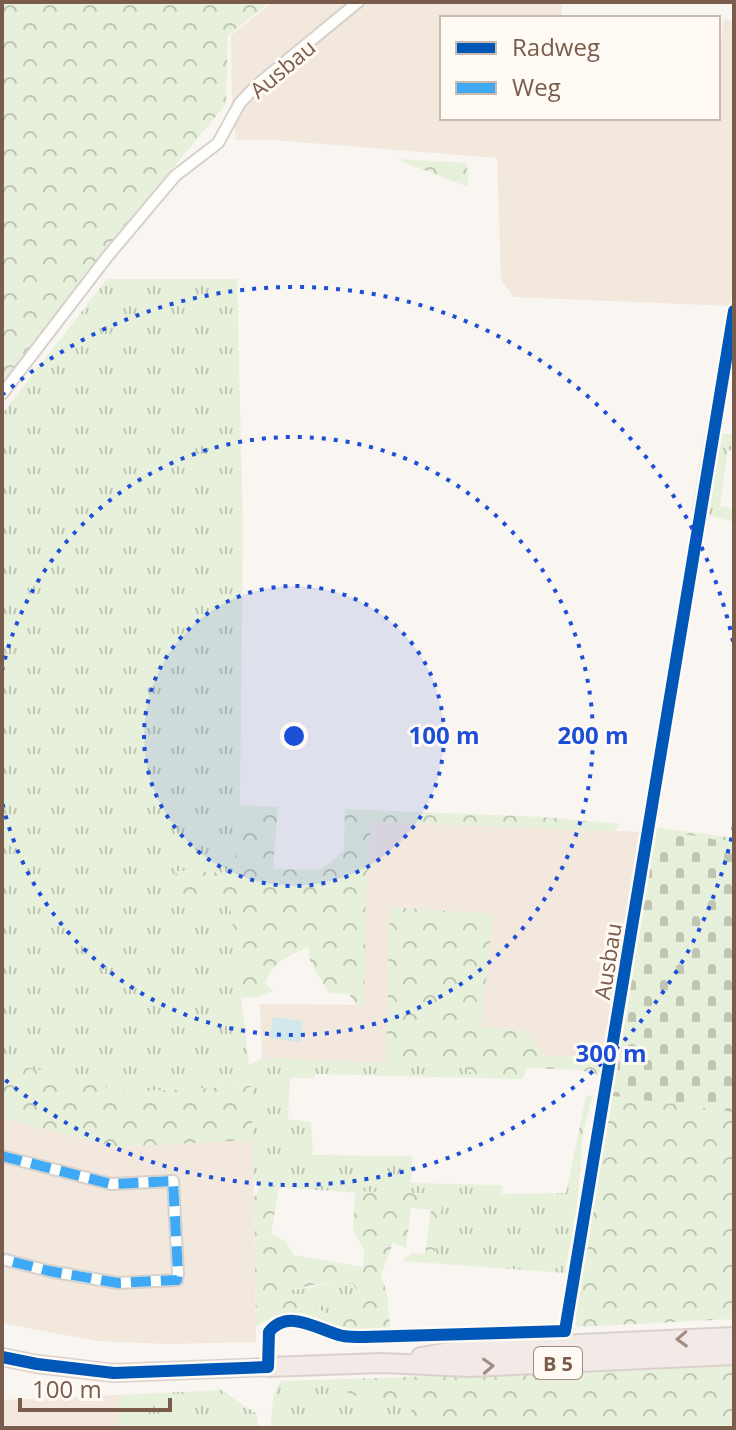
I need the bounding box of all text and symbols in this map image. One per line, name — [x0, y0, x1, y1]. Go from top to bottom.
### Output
legend — [440, 16, 720, 120]
text: Radweg — [512, 30, 600, 63]
street label: Ausbau — [243, 32, 321, 104]
text: Weg — [512, 70, 561, 103]
text: 100 m — [409, 718, 479, 751]
text: 200 m — [558, 718, 628, 751]
centre of rings — [280, 722, 308, 750]
street label: Ausbau — [586, 921, 628, 1001]
text: 300 m — [576, 1036, 646, 1069]
one-way arrow — [675, 1330, 688, 1347]
road number: B 5 — [534, 1347, 582, 1379]
one-way arrow — [482, 1358, 495, 1375]
scale bar — [20, 1362, 170, 1412]
text: 100 m — [32, 1372, 102, 1405]

